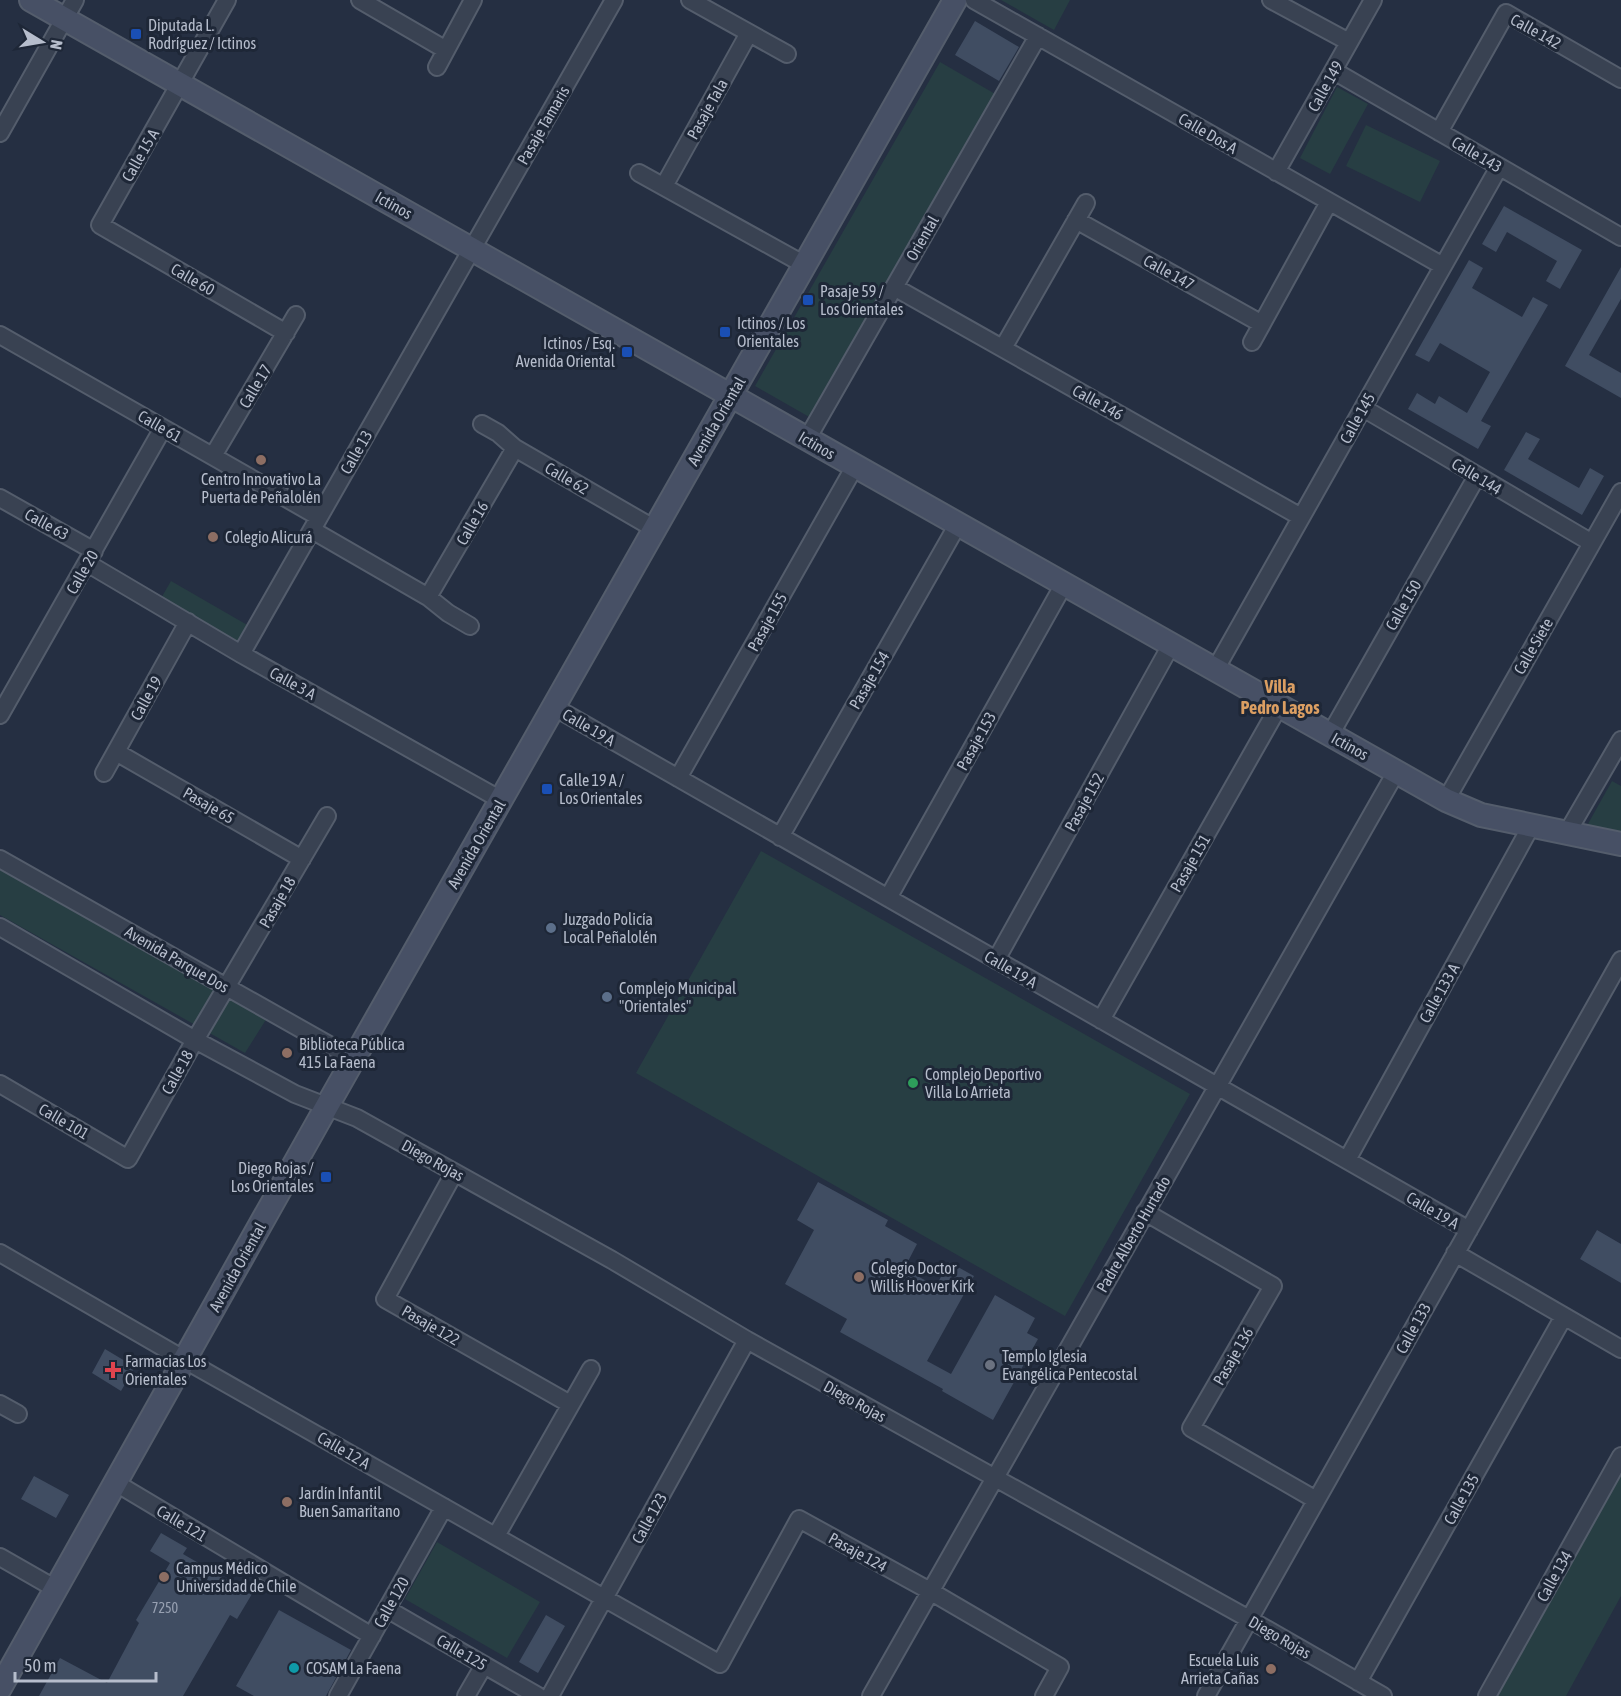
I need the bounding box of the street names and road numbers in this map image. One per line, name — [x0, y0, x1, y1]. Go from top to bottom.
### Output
street label: Calle 142 — [1508, 10, 1564, 52]
street label: Calle 149 — [1304, 58, 1346, 114]
street label: Pasaje Tala — [683, 76, 732, 143]
street label: Pasaje Tamaris — [513, 82, 574, 168]
street label: Calle Dos A — [1176, 109, 1241, 157]
street label: Calle 15 A — [118, 125, 162, 184]
street label: Calle 143 — [1449, 132, 1505, 176]
street label: Ictinos — [372, 188, 416, 223]
street label: Oriental — [902, 212, 942, 264]
street label: Calle 147 — [1141, 251, 1197, 293]
street label: Calle 60 — [168, 259, 218, 299]
street label: Calle 17 — [235, 361, 275, 411]
street label: Avenida Oriental — [683, 373, 749, 468]
street label: Calle 146 — [1070, 381, 1126, 423]
street label: Calle 145 — [1336, 390, 1378, 446]
street label: Calle 61 — [135, 406, 185, 446]
street label: Calle 13 — [336, 427, 376, 477]
street label: Ictinos — [796, 427, 839, 463]
street label: Calle 144 — [1449, 454, 1505, 498]
street label: Calle 62 — [542, 458, 592, 498]
street label: Calle 16 — [452, 498, 492, 548]
street label: Calle 63 — [22, 505, 72, 543]
street label: Calle 20 — [62, 547, 102, 597]
street label: Calle 150 — [1381, 577, 1425, 633]
street label: Pasaje 155 — [744, 590, 791, 655]
street label: Calle Siete — [1510, 615, 1556, 677]
street label: Pasaje 154 — [845, 648, 894, 713]
street label: Calle 3 A — [267, 663, 319, 703]
street label: Calle 19 — [127, 673, 165, 723]
street label: Calle 19 A — [560, 705, 619, 749]
street label: Pasaje 153 — [953, 709, 1000, 774]
street label: Ictinos — [1328, 729, 1372, 764]
street label: Pasaje 152 — [1061, 770, 1108, 835]
street label: Pasaje 65 — [180, 783, 238, 828]
street label: Avenida Oriental — [443, 796, 509, 891]
street label: Pasaje 151 — [1166, 831, 1215, 896]
street label: Pasaje 18 — [255, 873, 300, 931]
street label: Avenida Parque Dos — [121, 922, 232, 997]
street label: Calle 19 A — [982, 947, 1041, 991]
street label: Calle 133 A — [1415, 960, 1463, 1026]
street label: Calle 18 — [158, 1047, 196, 1097]
street label: Calle 101 — [36, 1099, 92, 1143]
street label: Diego Rojas — [398, 1136, 468, 1186]
street label: Padre Alberto Hurtado — [1092, 1173, 1174, 1295]
street label: Calle 19 A — [1404, 1188, 1463, 1232]
street label: Avenida Oriental — [205, 1219, 269, 1315]
street label: Calle 133 — [1392, 1300, 1434, 1356]
street label: Pasaje 122 — [398, 1301, 463, 1350]
street label: Pasaje 136 — [1209, 1324, 1258, 1389]
street label: Diego Rojas — [820, 1377, 890, 1427]
street label: Calle 12 A — [315, 1428, 374, 1472]
street label: Calle 135 — [1440, 1471, 1482, 1527]
street label: Calle 123 — [628, 1490, 670, 1546]
street label: Calle 121 — [154, 1501, 210, 1545]
street label: Pasaje 124 — [825, 1529, 890, 1576]
street label: Calle 134 — [1533, 1548, 1575, 1604]
street label: Calle 120 — [370, 1574, 412, 1630]
street label: Diego Rojas — [1245, 1612, 1314, 1663]
street label: Calle 125 — [434, 1630, 490, 1674]

